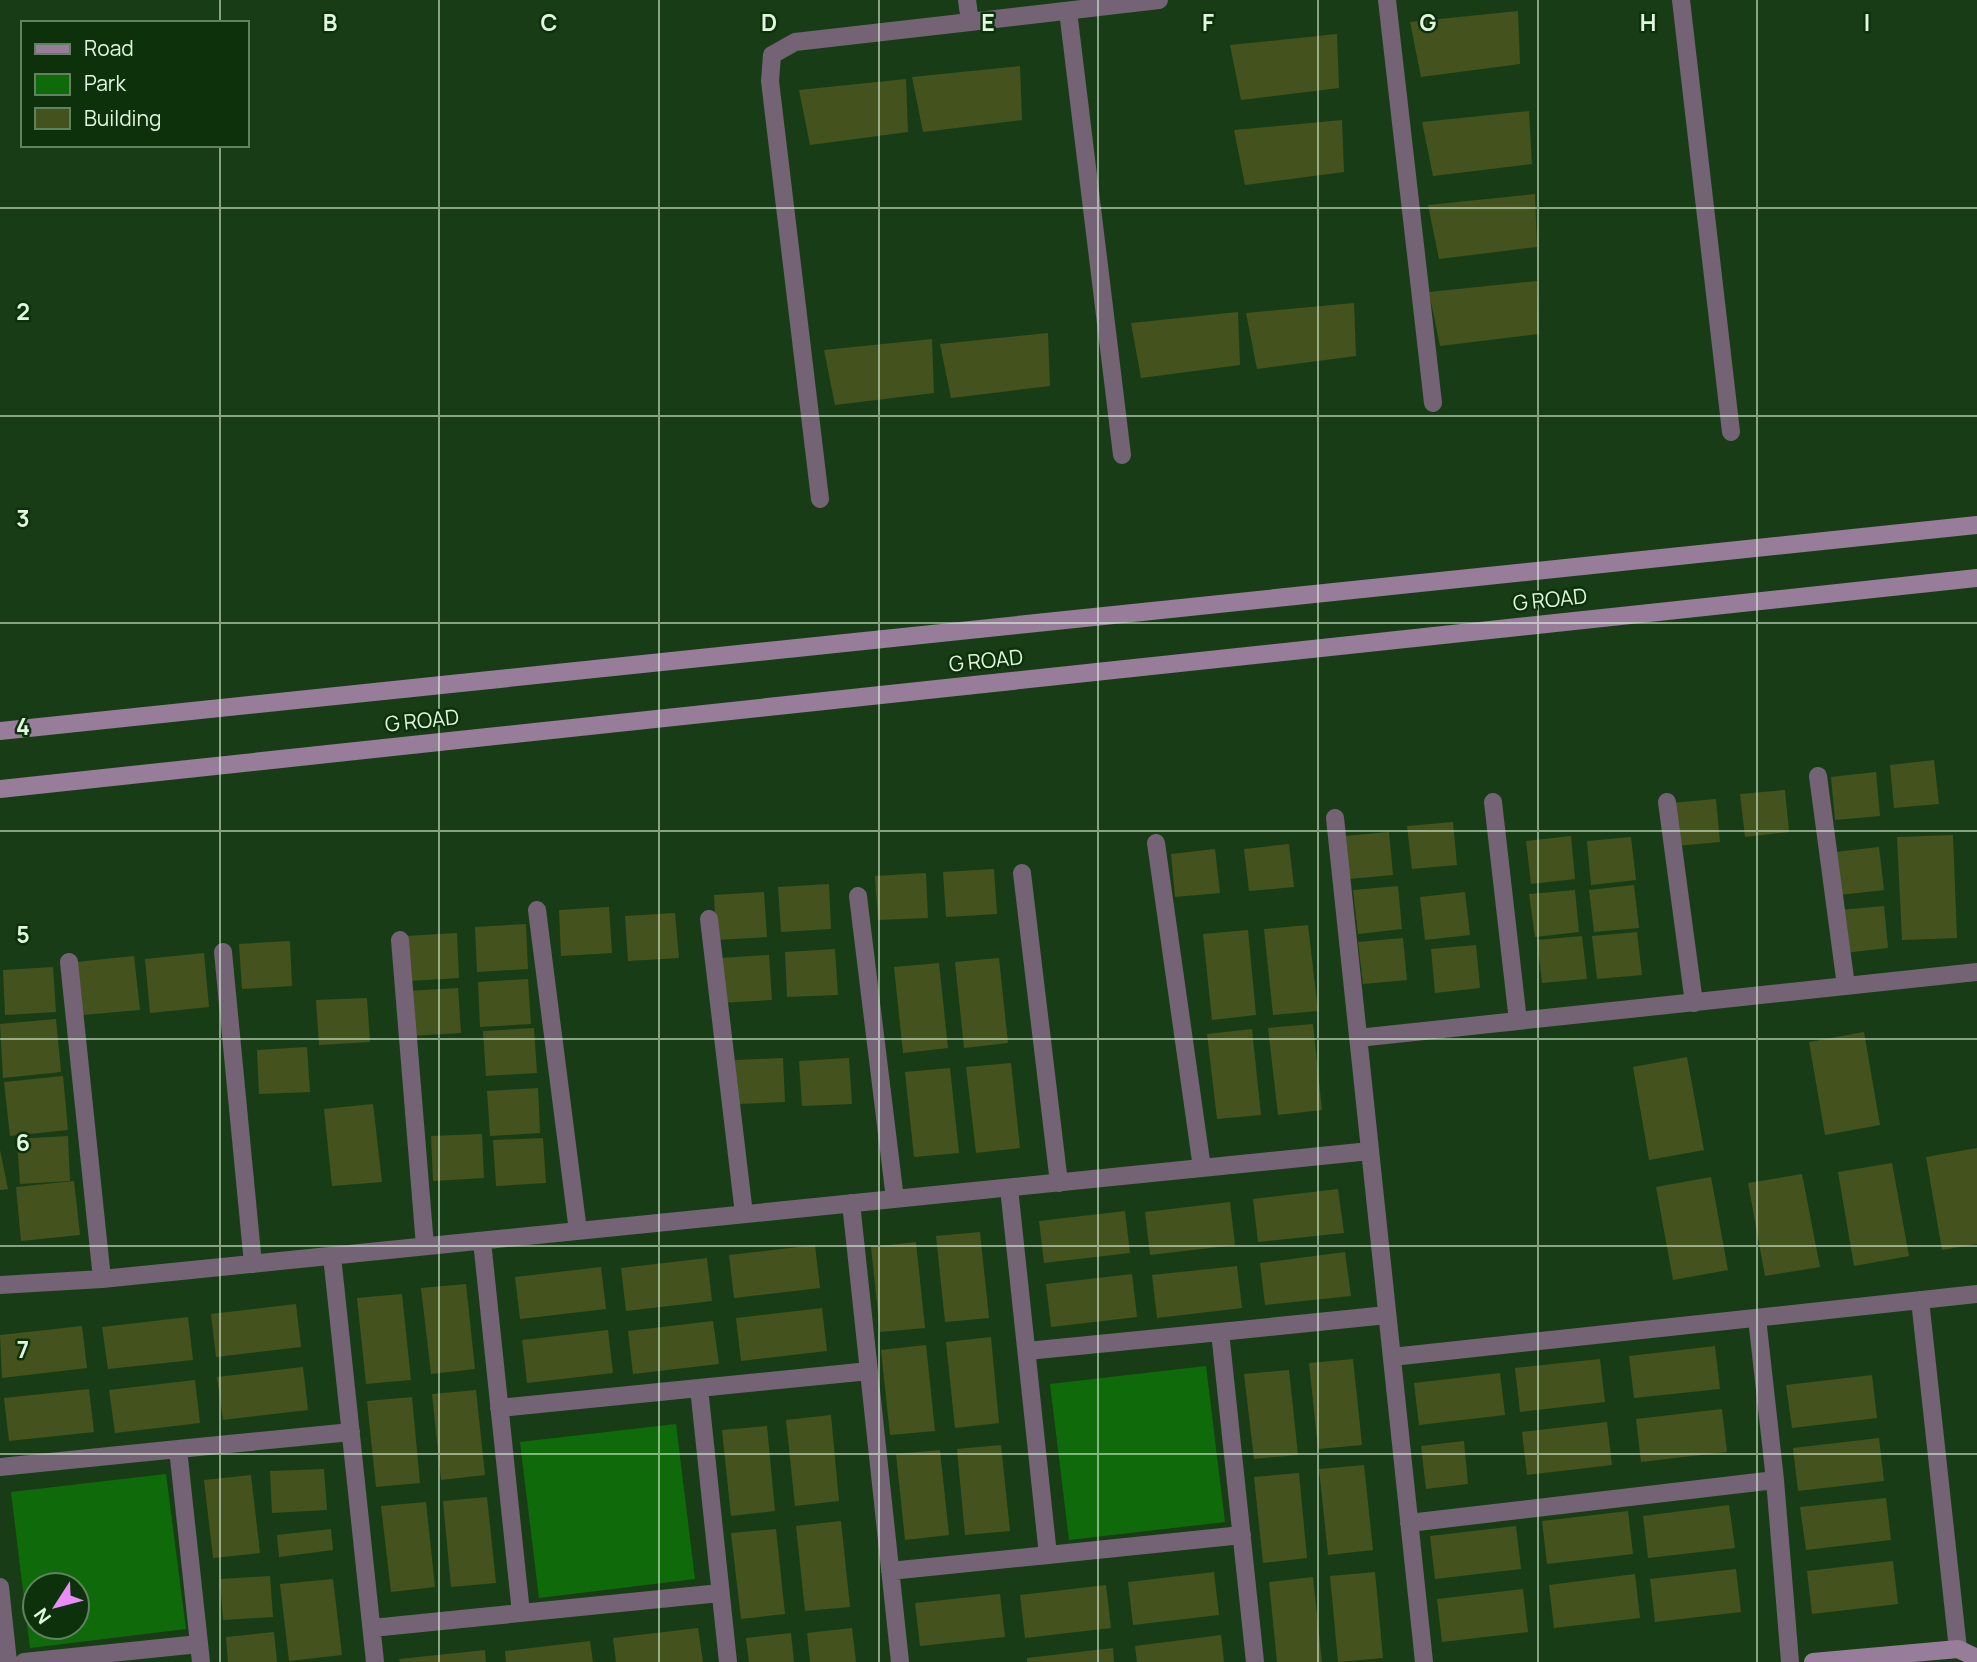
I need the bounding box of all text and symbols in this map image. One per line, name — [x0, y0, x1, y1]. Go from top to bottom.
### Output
text: B — [323, 6, 337, 38]
text: C — [541, 6, 558, 38]
text: D — [761, 6, 777, 38]
text: E — [981, 6, 995, 38]
text: F — [1202, 6, 1214, 38]
text: G — [1420, 6, 1437, 38]
text: H — [1640, 6, 1656, 38]
text: I — [1864, 6, 1870, 38]
legend — [21, 21, 248, 147]
text: Road — [84, 34, 134, 62]
text: Park — [84, 69, 126, 97]
text: Building — [84, 104, 161, 132]
text: 2 — [16, 295, 30, 327]
text: 3 — [16, 502, 30, 534]
street label: G ROAD — [1511, 581, 1588, 617]
street label: G ROAD — [947, 642, 1024, 678]
street label: G ROAD — [383, 702, 460, 738]
text: 4 — [16, 710, 30, 742]
text: 5 — [16, 918, 30, 950]
text: 6 — [16, 1126, 30, 1158]
text: 7 — [17, 1333, 29, 1365]
north arrow — [21, 1571, 91, 1641]
text: N — [28, 1603, 57, 1629]

